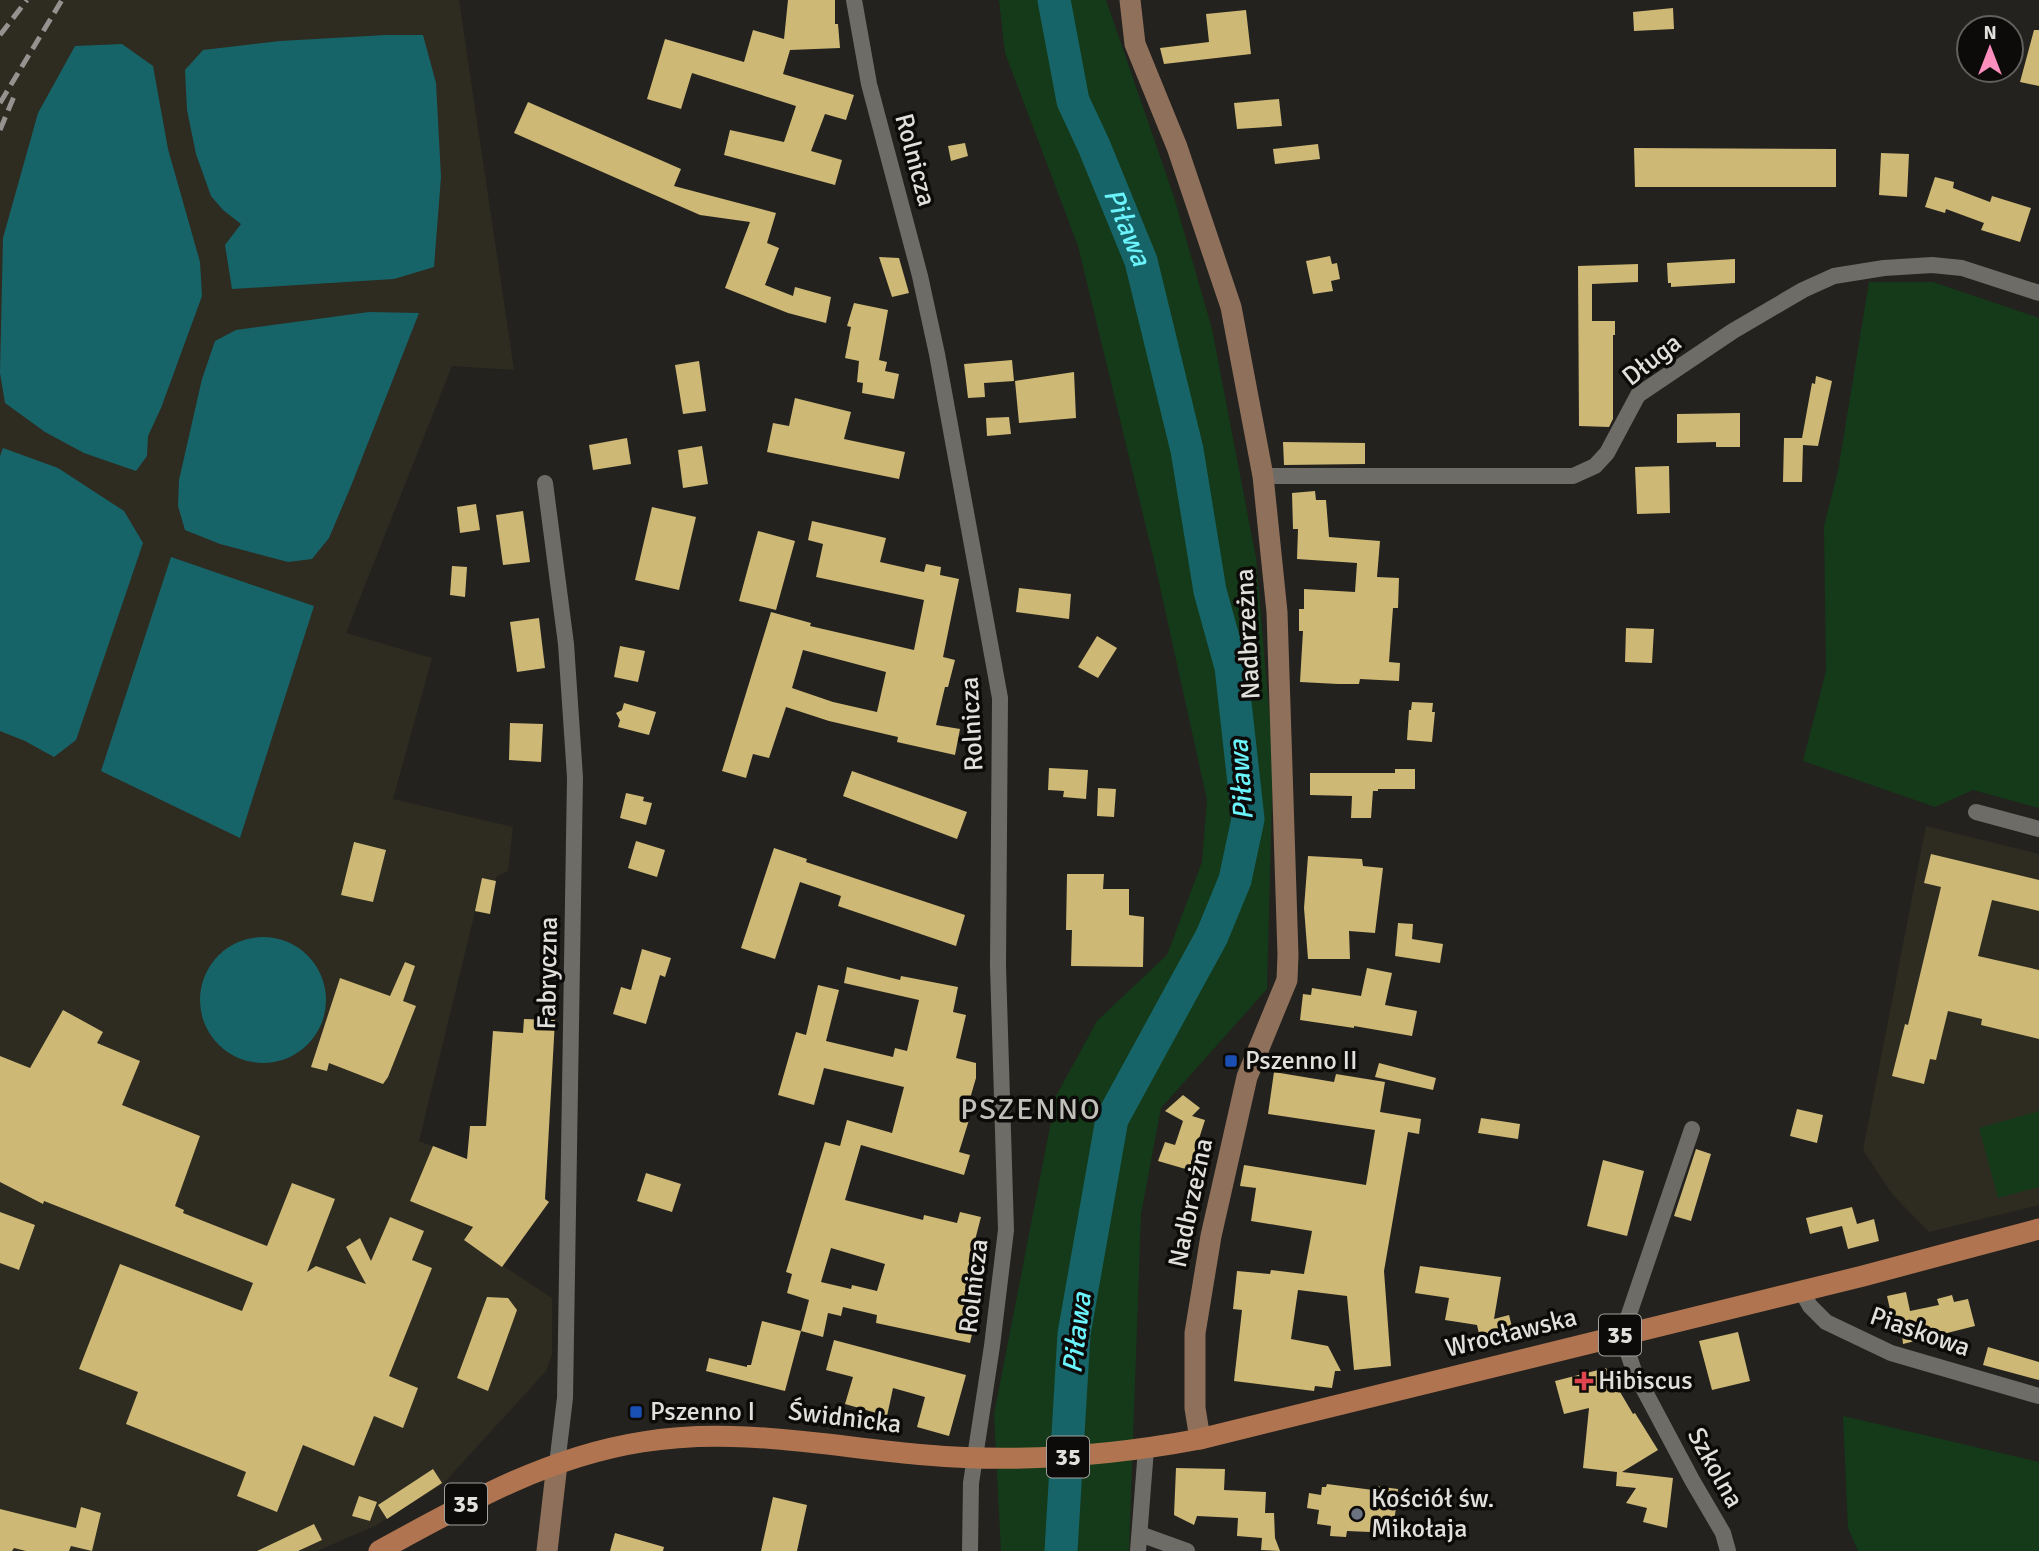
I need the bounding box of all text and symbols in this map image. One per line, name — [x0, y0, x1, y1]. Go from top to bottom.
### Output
north arrow — [1955, 14, 2025, 84]
text: N — [1983, 21, 1997, 45]
street label: Rolnicza — [887, 110, 943, 210]
water label: Piława — [1096, 183, 1158, 272]
street label: Długa — [1616, 327, 1688, 393]
street label: Nadbrzeżna — [1229, 568, 1267, 700]
street label: Rolnicza — [954, 676, 990, 772]
water label: Piława — [1221, 738, 1261, 822]
street label: Fabryczna — [531, 916, 565, 1030]
place label: Pszenno II — [1245, 1045, 1358, 1077]
marker: Pszenno II — [1223, 1053, 1239, 1069]
district label: PSZENNO — [960, 1091, 1102, 1128]
street label: Nadbrzeżna — [1162, 1135, 1220, 1271]
street label: Rolnicza — [952, 1237, 996, 1335]
water label: Piława — [1055, 1290, 1099, 1375]
street label: Piaskowa — [1866, 1300, 1974, 1364]
street label: Wrocławska — [1442, 1301, 1580, 1365]
road number: 35 — [1599, 1315, 1641, 1356]
place label: Hibiscus — [1598, 1365, 1693, 1397]
marker: Hibiscus — [1576, 1373, 1592, 1389]
street label: Świdnicka — [787, 1395, 903, 1441]
place label: Pszenno I — [650, 1396, 755, 1428]
marker: Pszenno I — [628, 1404, 644, 1420]
street label: Szkolna — [1680, 1422, 1750, 1514]
road number: 35 — [1047, 1436, 1089, 1478]
place label: Kościół św. Mikołaja — [1371, 1483, 1494, 1545]
road number: 35 — [445, 1484, 487, 1524]
marker: Kościół św. Mikołaja — [1349, 1506, 1365, 1522]

